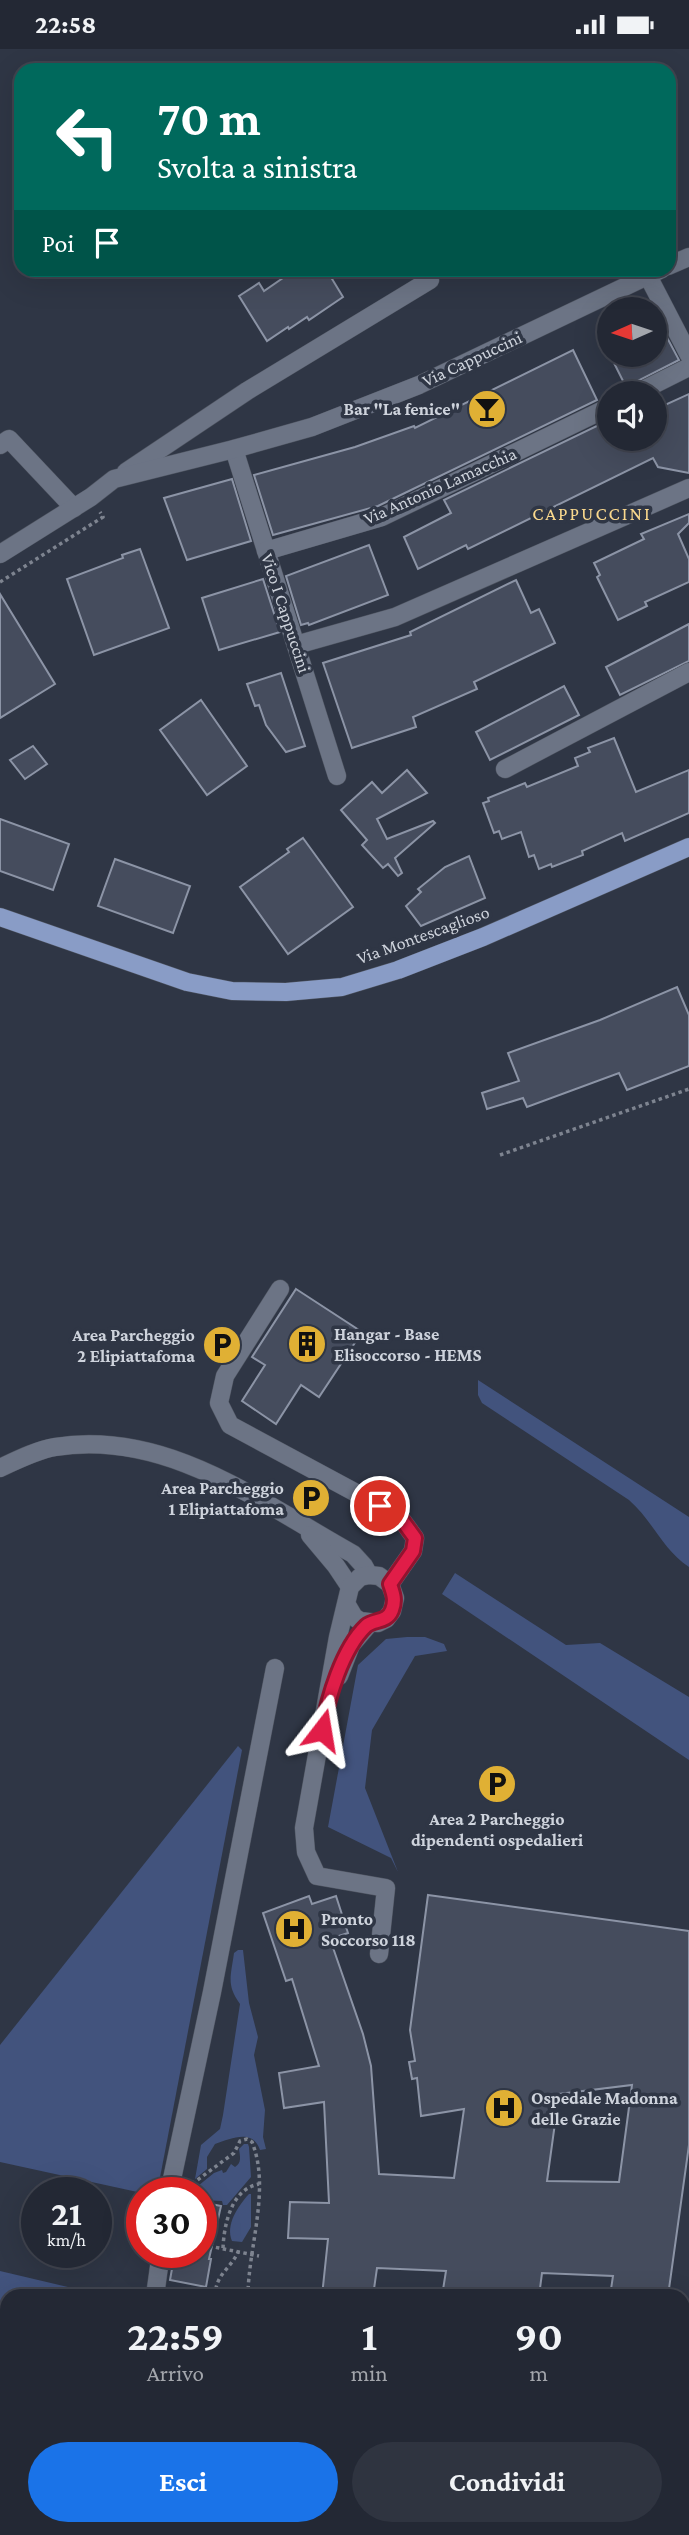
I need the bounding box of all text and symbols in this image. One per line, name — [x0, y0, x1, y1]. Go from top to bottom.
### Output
text: 22:58 — [35, 10, 96, 39]
icon: left — [42, 91, 133, 182]
text: 70 m — [157, 91, 261, 146]
text: Svolta a sinistra — [157, 149, 358, 185]
icon: arrive — [88, 224, 126, 262]
text: Poi — [42, 229, 74, 258]
north arrow — [597, 297, 667, 367]
map controls — [597, 297, 667, 451]
street label: Via Cappuccini — [419, 327, 525, 391]
button: sound — [597, 381, 667, 451]
bar icon: Bar "La fenice" — [466, 388, 508, 430]
place label: Bar "La fenice" — [343, 399, 460, 419]
street label: Via Antonio Lamacchia — [360, 443, 520, 529]
district label: CAPPUCCINI — [532, 503, 652, 524]
street label: Vico I Cappuccini — [257, 551, 315, 676]
street label: Via Montescaglioso — [354, 902, 492, 968]
building icon: Hangar - Base Elisoccorso - HEMS — [286, 1323, 328, 1365]
parking icon: Area Parcheggio 2 Elipiattafoma — [201, 1324, 243, 1366]
place label: Hangar - Base Elisoccorso - HEMS — [334, 1324, 481, 1365]
place label: Area Parcheggio 2 Elipiattafoma — [71, 1325, 195, 1366]
pin — [350, 1476, 410, 1536]
parking icon: Area Parcheggio 1 Elipiattafoma — [290, 1477, 332, 1519]
place label: Area Parcheggio 1 Elipiattafoma — [160, 1478, 284, 1519]
icon: arrive — [361, 1487, 399, 1525]
position arrow — [285, 1693, 359, 1767]
parking icon: Area 2 Parcheggio dipendenti ospedalieri — [476, 1763, 518, 1805]
place label: Area 2 Parcheggio dipendenti ospedalieri — [411, 1809, 584, 1850]
hospital icon: Pronto Soccorso 118 — [273, 1908, 315, 1950]
place label: Pronto Soccorso 118 — [321, 1909, 416, 1950]
hospital icon: Ospedale Madonna delle Grazie — [483, 2087, 525, 2129]
place label: Ospedale Madonna delle Grazie — [531, 2088, 678, 2129]
speed limit sign: 30 — [126, 2177, 217, 2268]
text: 21 — [51, 2194, 82, 2233]
text: km/h — [47, 2230, 86, 2250]
text: 22:59 — [127, 2312, 224, 2359]
text: 1 — [361, 2312, 377, 2359]
text: 90 — [515, 2312, 563, 2359]
text: Arrivo — [147, 2360, 204, 2386]
text: min — [351, 2360, 388, 2386]
text: m — [530, 2360, 548, 2386]
button: Esci — [28, 2442, 338, 2522]
button: Condividi — [352, 2442, 662, 2522]

